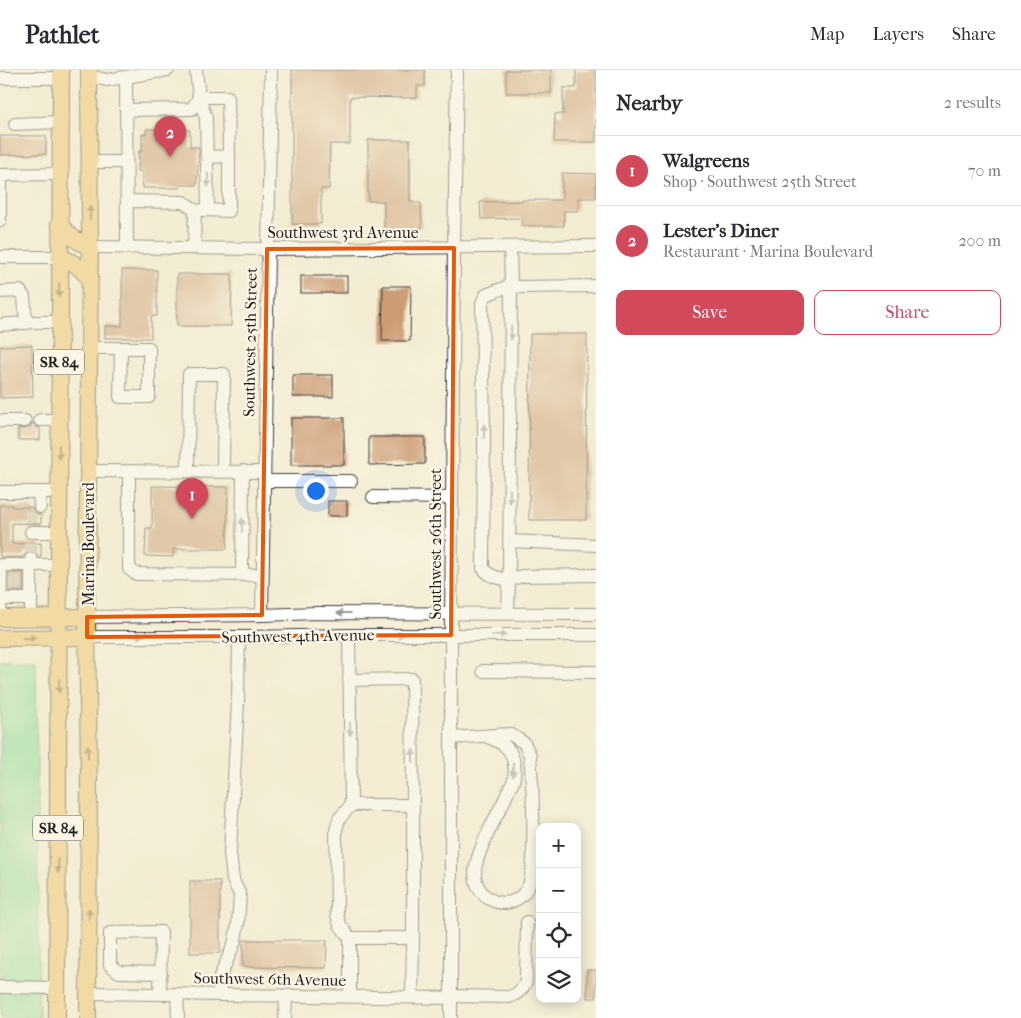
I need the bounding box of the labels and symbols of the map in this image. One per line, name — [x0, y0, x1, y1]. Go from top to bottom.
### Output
pin: 2 — [154, 116, 186, 157]
one-way arrow — [204, 172, 212, 188]
one-way arrow — [86, 204, 94, 220]
street label: Southwest 3rd Avenue — [267, 223, 419, 242]
street label: Southwest 25th Street — [239, 267, 261, 417]
one-way arrow — [55, 282, 63, 298]
one-way arrow — [506, 326, 514, 342]
road number: SR 84 — [34, 350, 84, 374]
one-way arrow — [480, 423, 488, 439]
one-way arrow — [55, 445, 63, 461]
street label: Southwest 26th Street — [426, 468, 445, 620]
pin: 1 — [176, 478, 208, 519]
your location — [303, 478, 329, 504]
street label: Marina Boulevard — [79, 482, 98, 606]
one-way arrow — [506, 488, 514, 504]
one-way arrow — [238, 517, 246, 533]
one-way arrow — [336, 609, 352, 617]
street label: Southwest 4th Avenue — [221, 625, 375, 647]
one-way arrow — [389, 631, 405, 639]
one-way arrow — [492, 631, 508, 639]
one-way arrow — [22, 633, 38, 641]
one-way arrow — [128, 633, 144, 641]
one-way arrow — [54, 678, 62, 694]
one-way arrow — [346, 721, 354, 737]
one-way arrow — [84, 744, 92, 760]
one-way arrow — [409, 748, 417, 764]
one-way arrow — [509, 762, 517, 778]
road number: SR 84 — [33, 816, 83, 840]
one-way arrow — [54, 858, 62, 874]
one-way arrow — [85, 907, 93, 923]
street label: Southwest 6th Avenue — [194, 968, 347, 990]

